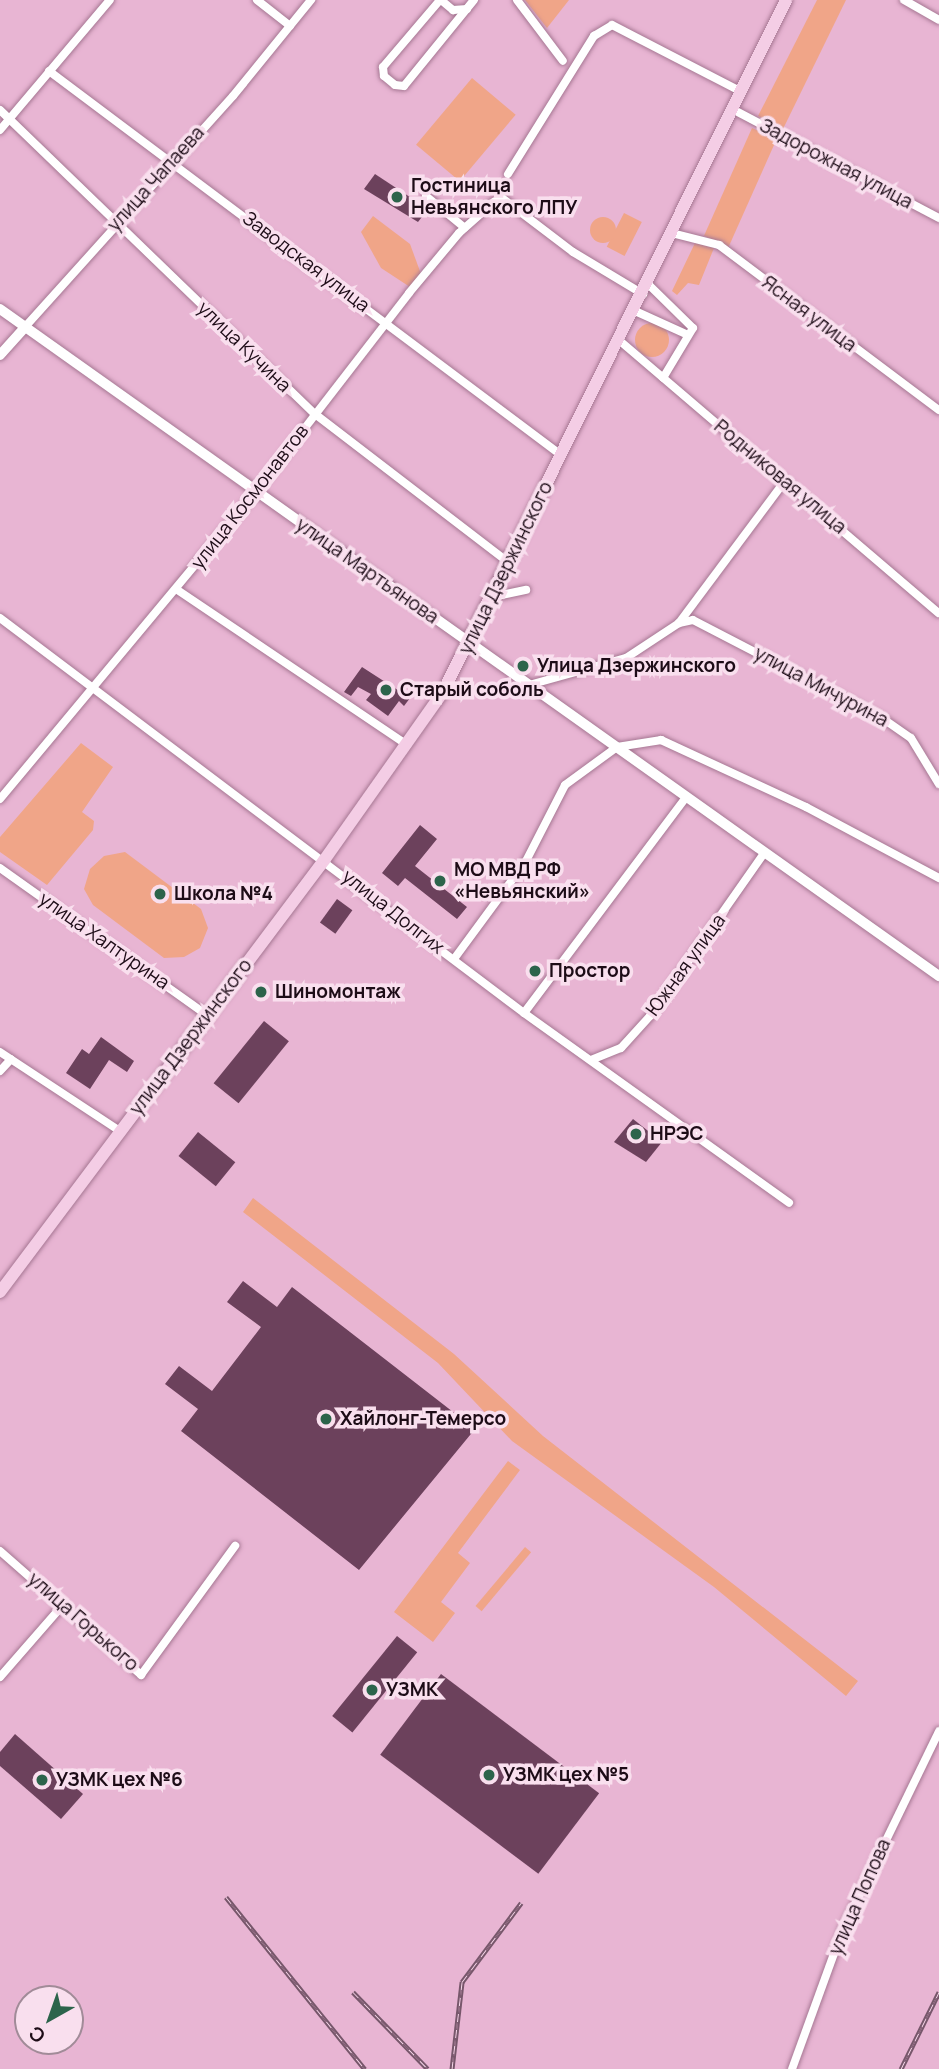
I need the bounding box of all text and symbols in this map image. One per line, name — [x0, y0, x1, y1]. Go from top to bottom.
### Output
street label: Задорожная улица — [756, 114, 916, 214]
street label: улица Чапаева — [103, 122, 209, 236]
place label: Гостиница Невьянского ЛПУ — [411, 175, 577, 219]
marker: Гостиница Невьянского ЛПУ — [389, 189, 405, 205]
street label: Заводская улица — [238, 207, 374, 317]
street label: Ясная улица — [757, 271, 861, 357]
street label: улица Кучина — [193, 297, 295, 397]
street label: Родниковая улица — [709, 415, 851, 539]
street label: улица Космонавтов — [187, 420, 313, 574]
street label: улица Дзержинского — [454, 478, 558, 658]
street label: улица Мартьянова — [291, 513, 443, 629]
street label: улица Мичурина — [750, 642, 892, 732]
place label: Улица Дзержинского — [537, 655, 736, 677]
marker: Улица Дзержинского — [515, 658, 531, 674]
place label: Старый соболь — [400, 679, 544, 701]
marker: Старый соболь — [378, 682, 394, 698]
place label: МО МВД РФ «Невьянский» — [454, 859, 590, 903]
street label: улица Долгих — [337, 865, 449, 959]
marker: МО МВД РФ «Невьянский» — [432, 873, 448, 889]
place label: Школа №4 — [174, 883, 273, 905]
marker: Школа №4 — [152, 886, 168, 902]
street label: улица Халтурина — [34, 888, 174, 994]
street label: Южная улица — [641, 910, 731, 1020]
street label: улица Дзержинского — [125, 955, 257, 1119]
place label: Простор — [549, 960, 630, 982]
marker: Простор — [527, 963, 543, 979]
place label: Шиномонтаж — [275, 981, 401, 1003]
marker: Шиномонтаж — [253, 984, 269, 1000]
place label: НРЭС — [650, 1123, 704, 1145]
marker: НРЭС — [628, 1126, 644, 1142]
place label: Хайлонг-Темерсо — [340, 1408, 506, 1430]
marker: Хайлонг-Темерсо — [318, 1411, 334, 1427]
street label: улица Горького — [23, 1568, 143, 1676]
place label: УЗМК — [386, 1679, 438, 1701]
marker: УЗМК — [364, 1682, 380, 1698]
place label: УЗМК цех №5 — [503, 1764, 629, 1786]
marker: УЗМК цех №5 — [481, 1767, 497, 1783]
place label: УЗМК цех №6 — [56, 1769, 183, 1791]
marker: УЗМК цех №6 — [34, 1772, 50, 1788]
street label: улица Попова — [824, 1835, 896, 1959]
north arrow — [14, 1985, 84, 2055]
text: С — [23, 2020, 51, 2049]

